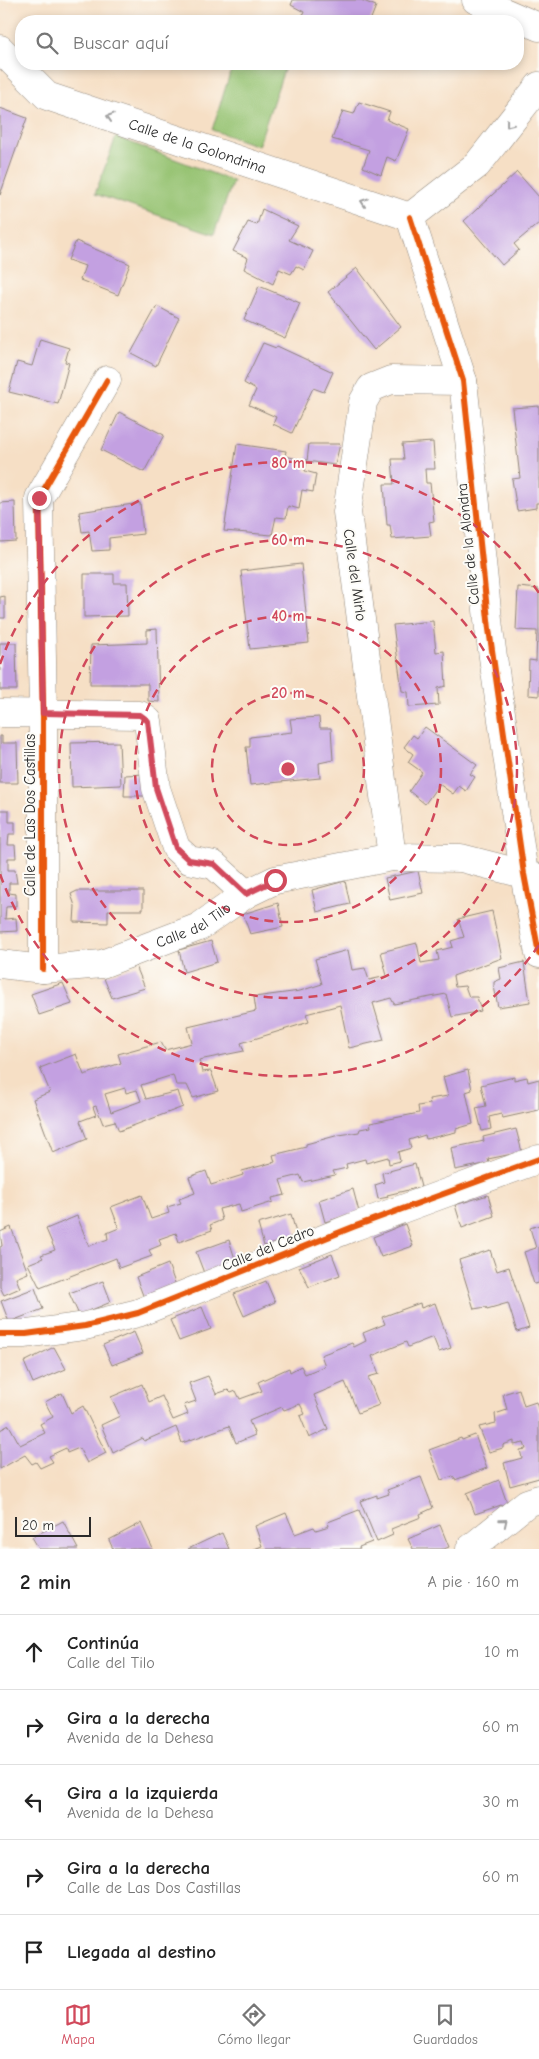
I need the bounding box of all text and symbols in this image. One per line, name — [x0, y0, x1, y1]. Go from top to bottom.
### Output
search box — [15, 15, 524, 70]
icon: search — [33, 29, 61, 57]
text: Buscar aquí — [73, 32, 169, 54]
one-way arrow — [106, 113, 115, 123]
street label: Calle de la Golondrina — [126, 115, 269, 177]
one-way arrow — [506, 118, 515, 128]
one-way arrow — [360, 197, 368, 207]
text: 80 m — [271, 454, 305, 472]
street label: Calle de la Alondra — [453, 482, 483, 606]
route end — [28, 487, 51, 510]
street label: Calle del Mirlo — [340, 528, 370, 622]
text: 60 m — [271, 531, 305, 549]
text: 40 m — [272, 607, 305, 625]
text: 20 m — [271, 684, 305, 702]
street label: Calle de Las Dos Castillas — [21, 734, 39, 896]
centre of rings — [279, 760, 297, 778]
route start — [264, 869, 287, 892]
street label: Calle del Tilo — [153, 898, 234, 952]
street label: Calle del Cedro — [219, 1221, 317, 1275]
scale bar — [15, 1514, 91, 1537]
text: 20 m — [22, 1517, 54, 1534]
one-way arrow — [498, 1520, 507, 1528]
text: 2 min — [20, 1570, 71, 1594]
text: A pie · 160 m — [427, 1573, 519, 1591]
text: Continúa — [67, 1632, 139, 1654]
icon: ahead — [20, 1638, 48, 1666]
text: 10 m — [484, 1643, 519, 1661]
text: Calle del Tilo — [67, 1654, 155, 1672]
text: Gira a la derecha — [67, 1707, 210, 1729]
icon: right — [20, 1713, 48, 1741]
text: 60 m — [482, 1718, 519, 1736]
text: Avenida de la Dehesa — [67, 1729, 214, 1747]
text: Gira a la izquierda — [67, 1782, 218, 1804]
icon: left — [20, 1788, 48, 1816]
text: 30 m — [483, 1793, 519, 1811]
text: Avenida de la Dehesa — [67, 1804, 214, 1822]
text: Gira a la derecha — [67, 1857, 210, 1879]
icon: right — [20, 1863, 48, 1891]
text: 60 m — [482, 1868, 519, 1886]
text: Calle de Las Dos Castillas — [67, 1879, 241, 1897]
icon: arrive — [20, 1938, 48, 1966]
text: Llegada al destino — [67, 1941, 216, 1963]
tab: Mapa — [61, 2001, 95, 2048]
tab: Cómo llegar — [217, 2001, 290, 2048]
tab: Guardados — [413, 2001, 478, 2048]

